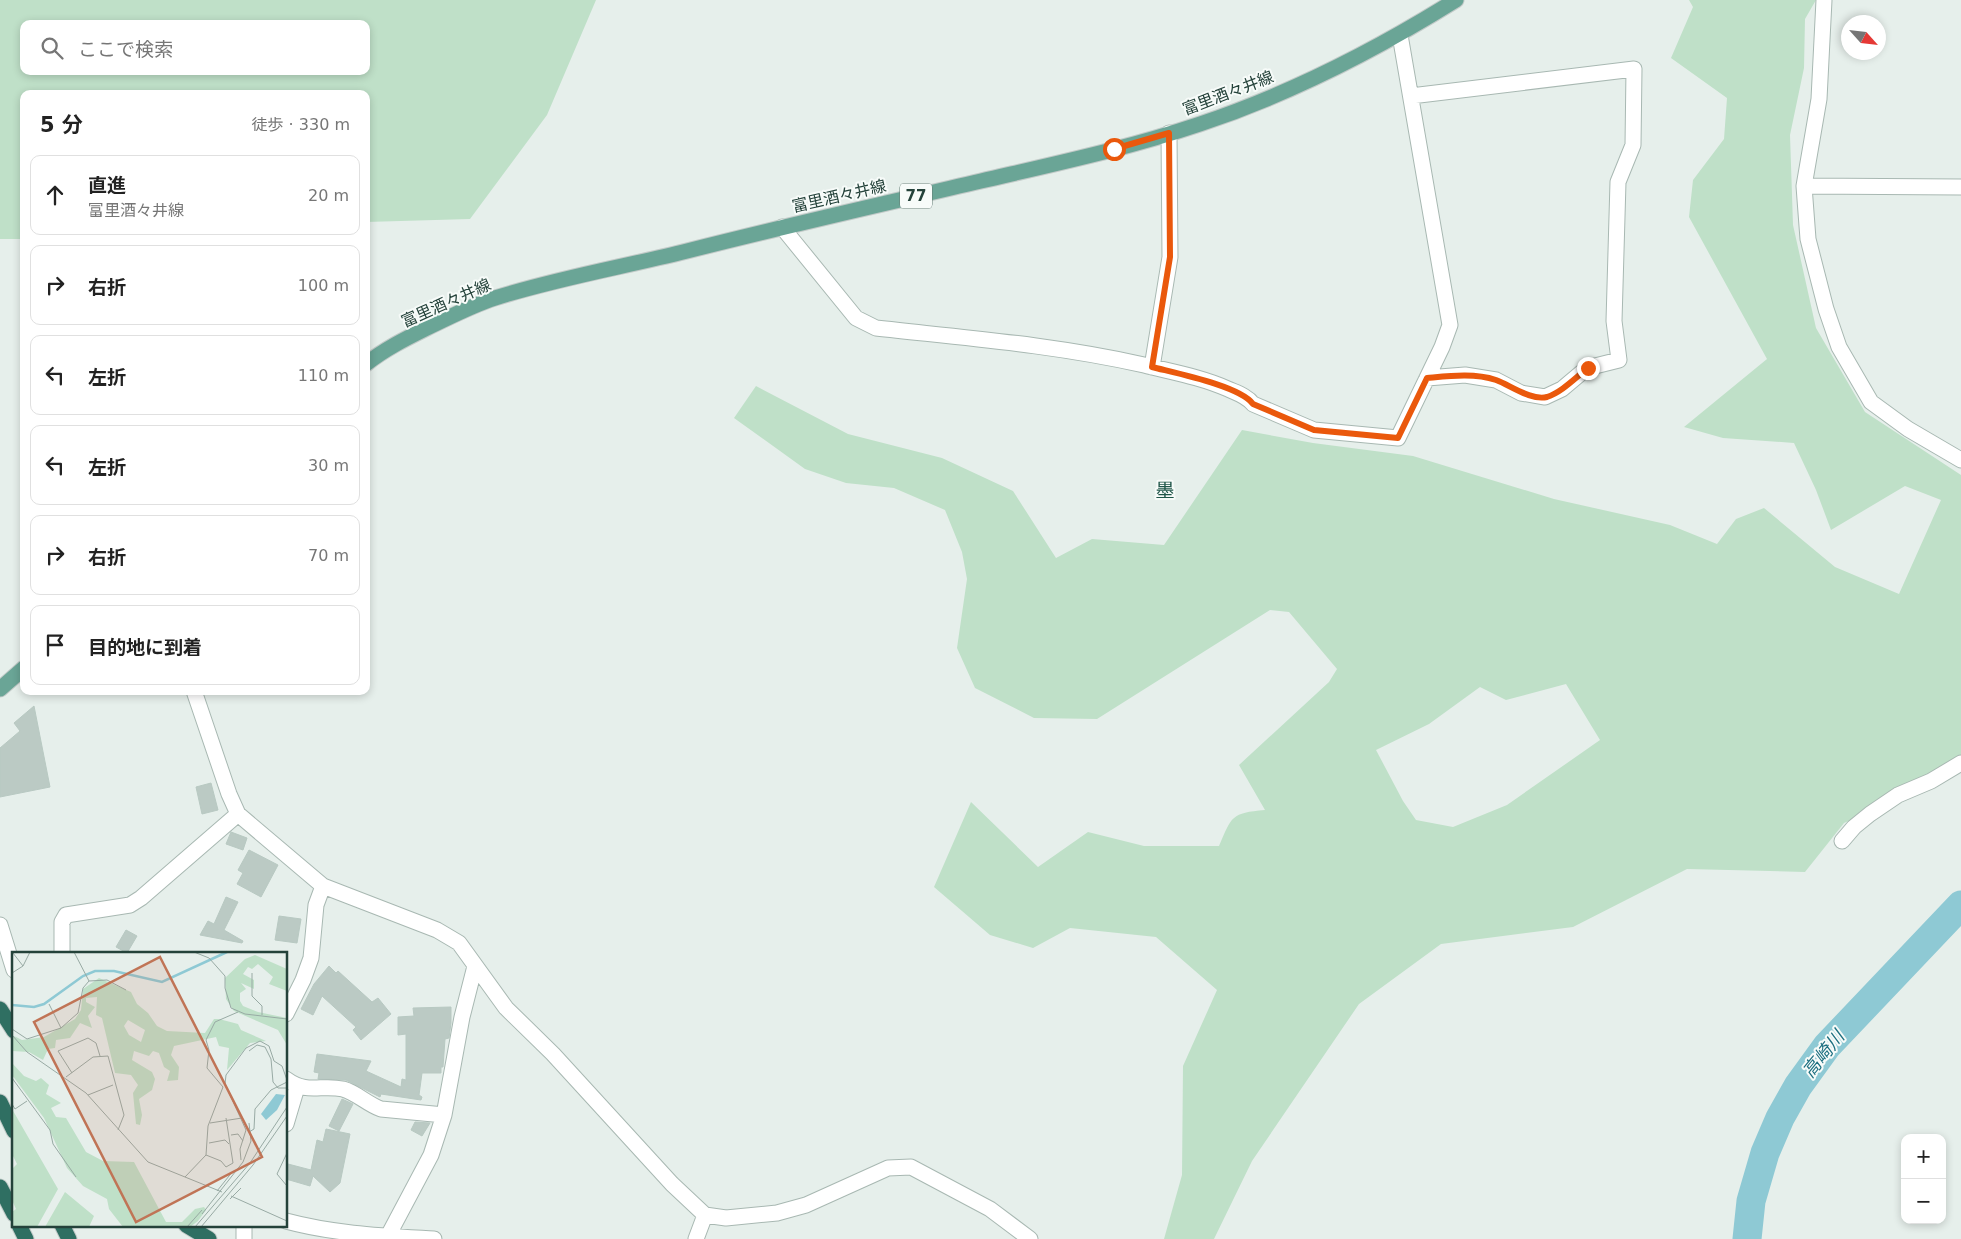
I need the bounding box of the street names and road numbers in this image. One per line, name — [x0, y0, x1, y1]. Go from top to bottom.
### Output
street label: 富里酒々井線 — [1180, 67, 1276, 119]
street label: 富里酒々井線 — [790, 176, 888, 216]
road number: 77 — [900, 184, 932, 208]
street label: 富里酒々井線 — [398, 275, 494, 331]

